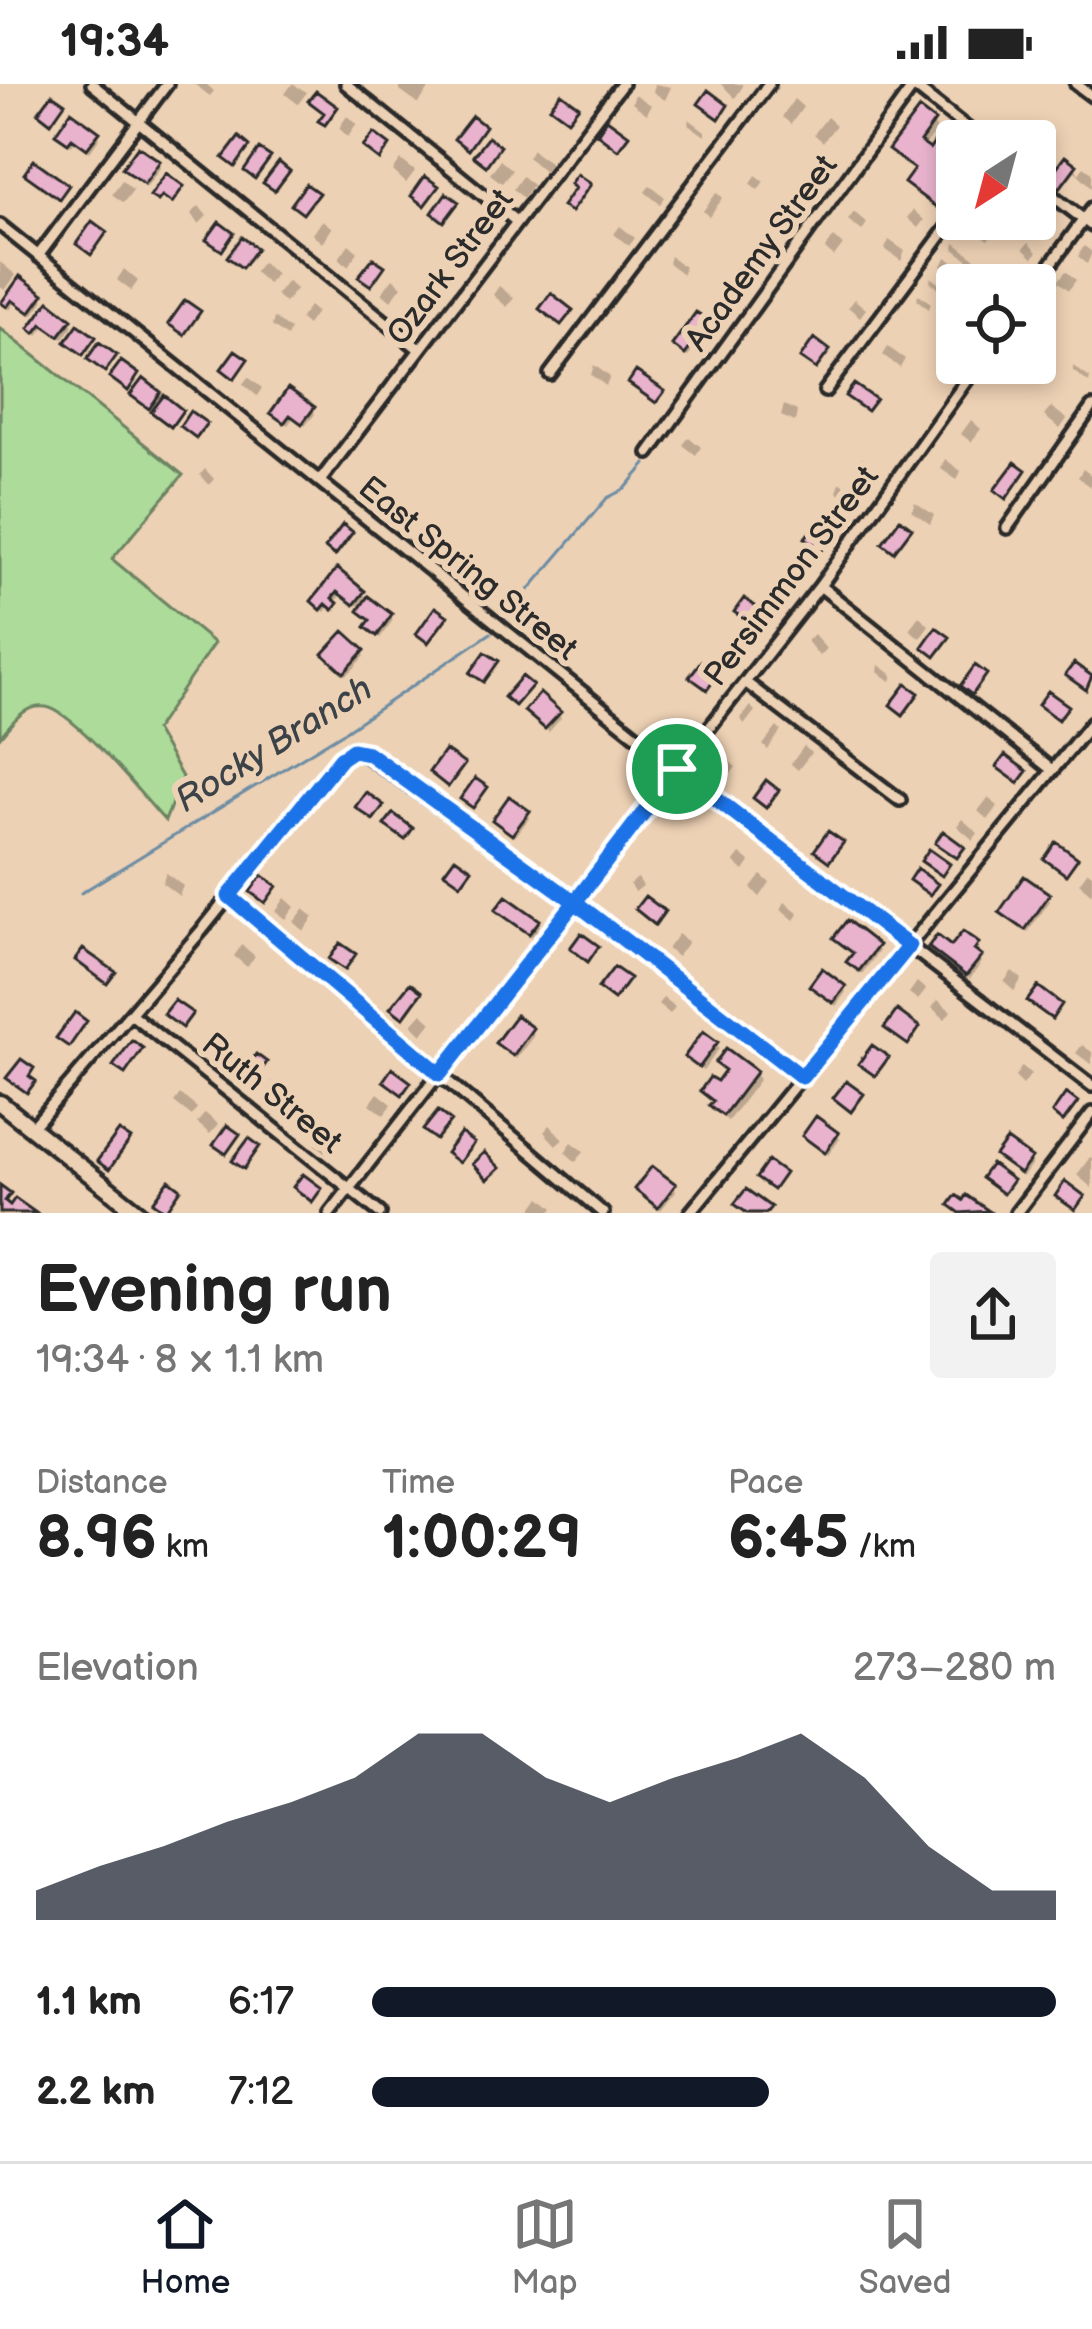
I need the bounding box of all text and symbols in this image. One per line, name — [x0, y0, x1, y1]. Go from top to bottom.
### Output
text: 19:34 — [60, 15, 169, 70]
north arrow — [936, 120, 1056, 240]
map controls — [936, 120, 1056, 384]
street label: Academy Street — [677, 147, 846, 359]
street label: Ozark Street — [379, 181, 522, 353]
button: locate — [936, 264, 1056, 384]
street label: Persimmon Street — [696, 458, 888, 694]
street label: East Spring Street — [350, 468, 585, 669]
water label: Rocky Branch — [168, 668, 381, 823]
pin — [626, 718, 728, 820]
icon: arrive — [644, 736, 710, 802]
street label: Ruth Street — [193, 1025, 350, 1162]
text: Evening run — [36, 1252, 392, 1331]
button: share — [930, 1252, 1056, 1378]
text: 19:34 · 8 × 1.1 km — [36, 1337, 324, 1384]
text: Distance — [36, 1463, 168, 1503]
text: Time — [382, 1463, 455, 1503]
text: Pace — [728, 1463, 803, 1503]
text: 8.96 — [36, 1503, 157, 1575]
text: 1:00:29 — [382, 1503, 582, 1575]
text: 6:45 — [728, 1503, 849, 1575]
text: km — [157, 1527, 209, 1567]
text: /km — [849, 1527, 916, 1567]
text: Elevation — [36, 1645, 199, 1692]
text: 273–280 m — [853, 1645, 1056, 1692]
text: 1.1 km — [36, 1979, 142, 2026]
text: 6:17 — [228, 1979, 294, 2026]
text: 2.2 km — [36, 2069, 156, 2116]
text: 7:12 — [228, 2069, 293, 2116]
tab: Home — [141, 2191, 230, 2303]
tab: Map — [511, 2191, 578, 2303]
tab: Saved — [859, 2191, 951, 2303]

